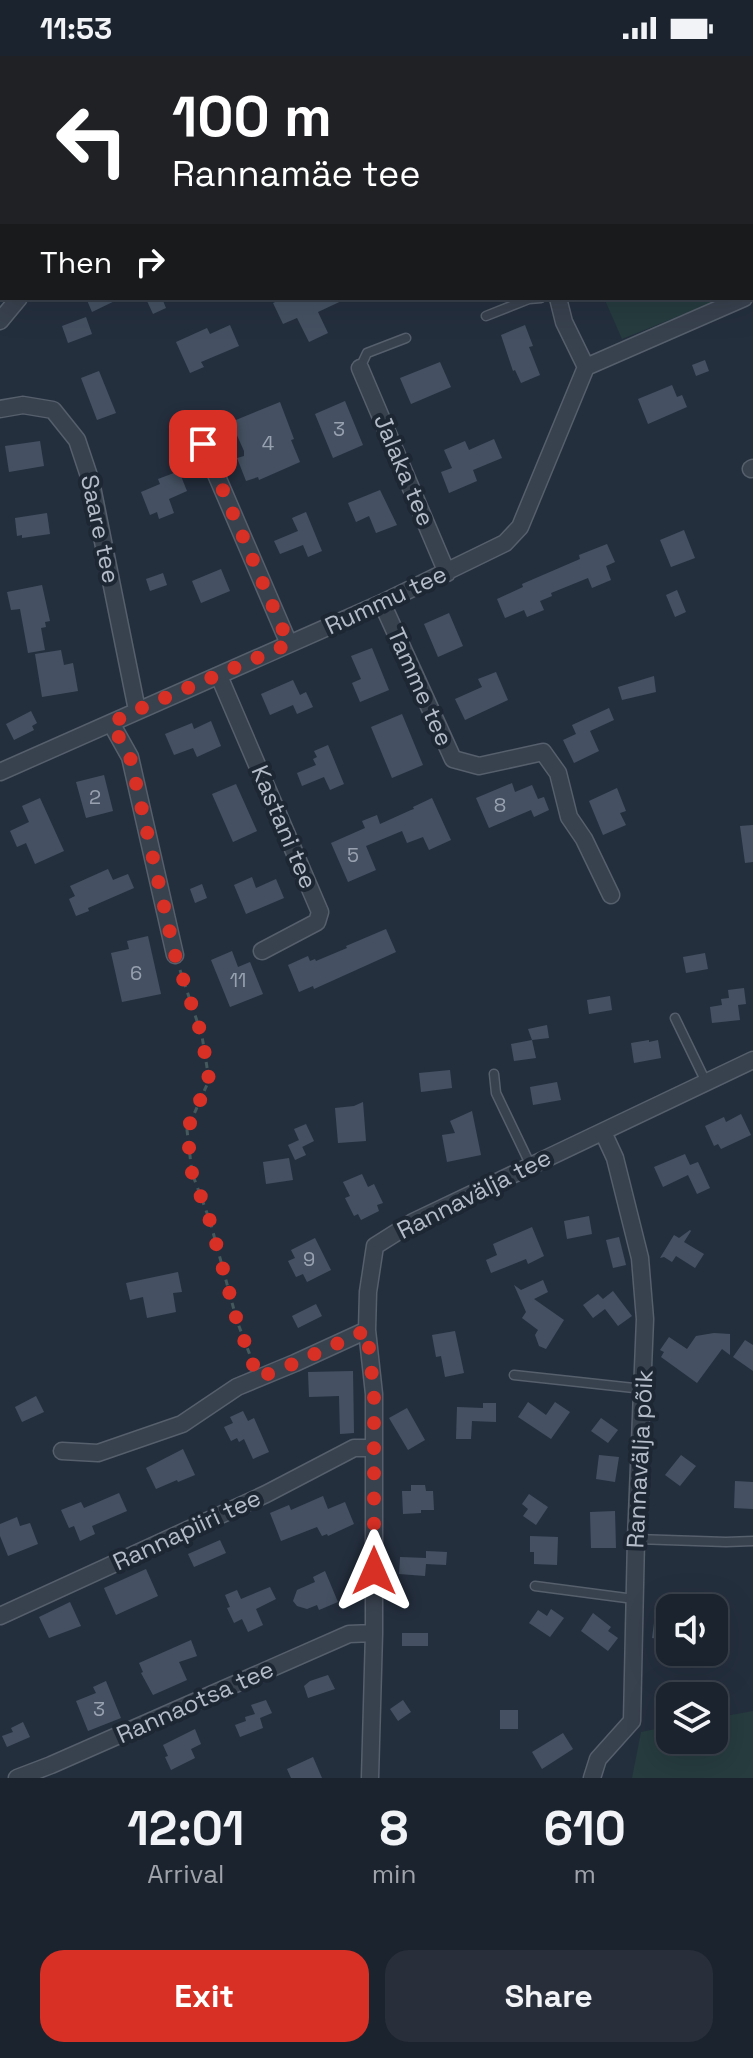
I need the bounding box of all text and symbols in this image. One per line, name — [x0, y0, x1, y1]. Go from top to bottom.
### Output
text: 11:53 — [40, 9, 112, 48]
text: 100 m — [172, 81, 332, 152]
icon: left — [40, 88, 144, 192]
text: Rannamäe tee — [172, 151, 421, 197]
icon: right — [128, 240, 172, 284]
text: Then — [40, 243, 112, 282]
street label: Jalaka tee — [367, 409, 442, 531]
pin — [169, 410, 237, 478]
house number: 3 — [333, 416, 345, 442]
icon: arrive — [181, 422, 225, 466]
house number: 4 — [262, 430, 274, 456]
street label: Saare tee — [74, 472, 127, 586]
street label: Rummu tee — [320, 558, 452, 641]
street label: Tamme tee — [381, 623, 460, 751]
street label: Kastani tee — [245, 760, 324, 893]
house number: 2 — [89, 784, 101, 810]
house number: 8 — [494, 792, 506, 818]
house number: 5 — [347, 842, 359, 868]
house number: 6 — [130, 960, 142, 986]
house number: 11 — [230, 967, 246, 993]
street label: Rannavälja tee — [392, 1141, 556, 1246]
house number: 9 — [303, 1246, 315, 1272]
street label: Rannavälja põik — [619, 1369, 660, 1549]
street label: Rannapiiri tee — [108, 1482, 266, 1577]
position arrow — [332, 1529, 416, 1613]
map controls — [656, 1594, 728, 1754]
button: sound — [656, 1594, 728, 1666]
street label: Rannaotsa tee — [111, 1653, 278, 1750]
button: layers — [656, 1682, 728, 1754]
house number: 3 — [93, 1696, 105, 1722]
text: 12:01 — [127, 1798, 244, 1859]
text: 8 — [380, 1798, 408, 1859]
text: 610 — [544, 1798, 626, 1859]
text: Arrival — [147, 1857, 224, 1891]
text: min — [372, 1857, 416, 1891]
text: m — [573, 1857, 596, 1891]
button: Exit — [40, 1950, 369, 2042]
button: Share — [385, 1950, 713, 2042]

